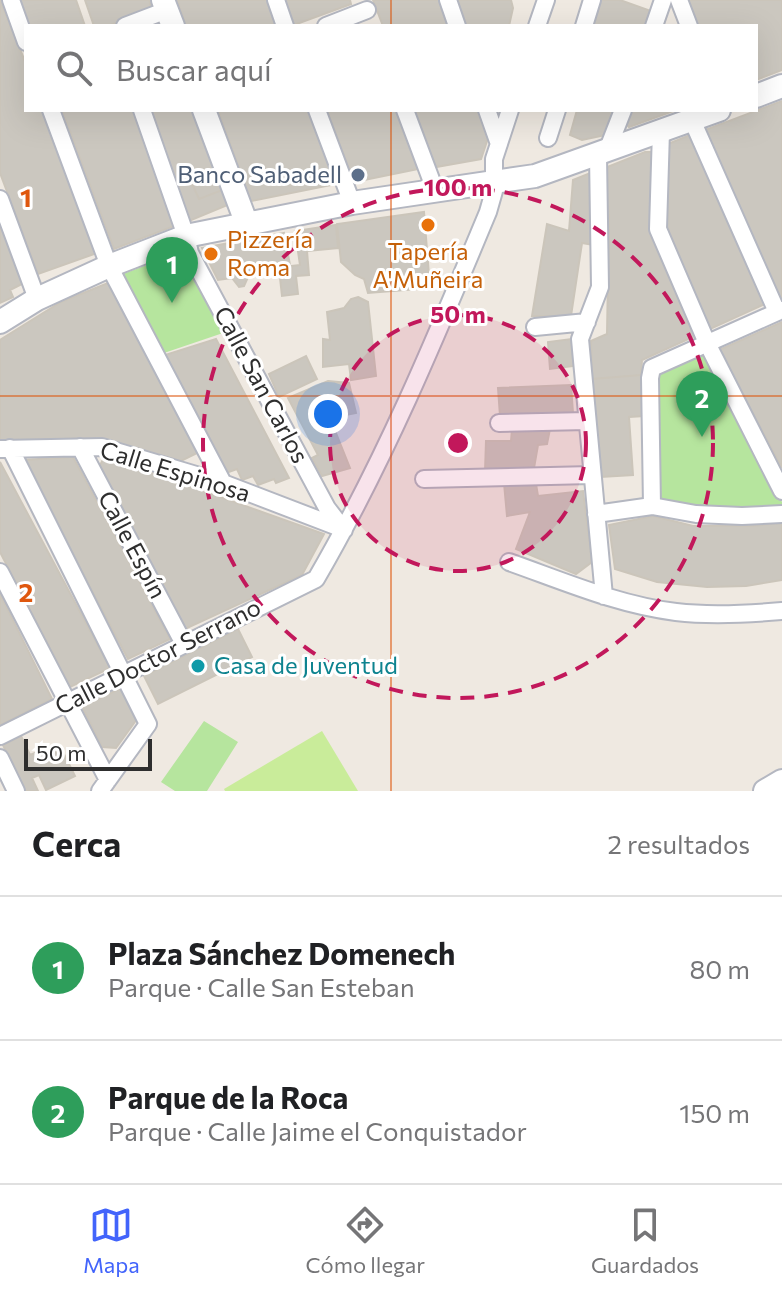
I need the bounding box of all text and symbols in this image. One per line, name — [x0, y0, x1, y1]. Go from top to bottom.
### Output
search box — [24, 24, 758, 112]
icon: search — [52, 46, 96, 90]
text: Buscar aquí — [116, 50, 272, 87]
place label: Banco Sabadell — [177, 159, 342, 188]
marker: Banco Sabadell — [349, 166, 367, 184]
text: 100 m — [424, 172, 492, 201]
text: 1 — [20, 181, 32, 212]
marker: Tapería A'Muñeira — [419, 216, 437, 234]
place label: Pizzería Roma — [227, 224, 313, 281]
place label: Tapería A'Muñeira — [373, 236, 483, 293]
pin: 1 — [146, 237, 198, 303]
marker: Pizzería Roma — [202, 245, 220, 263]
text: 50 m — [430, 299, 486, 328]
street label: Calle San Carlos — [209, 301, 316, 468]
pin: 2 — [676, 371, 728, 437]
your location — [308, 394, 348, 434]
centre of rings — [444, 429, 472, 457]
street label: Calle Espinosa — [97, 434, 254, 507]
street label: Calle Espín — [93, 486, 174, 603]
text: 2 — [19, 576, 33, 607]
street label: Calle Doctor Serrano — [50, 591, 265, 720]
place label: Casa de Juventud — [214, 650, 398, 679]
marker: Casa de Juventud — [189, 657, 207, 675]
scale bar — [24, 735, 152, 771]
text: 50 m — [36, 739, 86, 766]
text: Cerca — [32, 822, 121, 864]
text: 2 resultados — [608, 828, 750, 859]
text: Plaza Sánchez Domenech — [108, 934, 455, 971]
text: 1 — [52, 953, 64, 984]
text: 80 m — [690, 953, 750, 984]
text: Parque · Calle San Esteban — [108, 971, 415, 1002]
text: Parque de la Roca — [108, 1078, 348, 1115]
text: 2 — [51, 1097, 65, 1128]
text: 150 m — [679, 1097, 750, 1128]
text: Parque · Calle Jaime el Conquistador — [108, 1115, 527, 1146]
tab: Mapa — [83, 1203, 140, 1278]
tab: Cómo llegar — [306, 1203, 425, 1278]
tab: Guardados — [591, 1203, 699, 1278]

